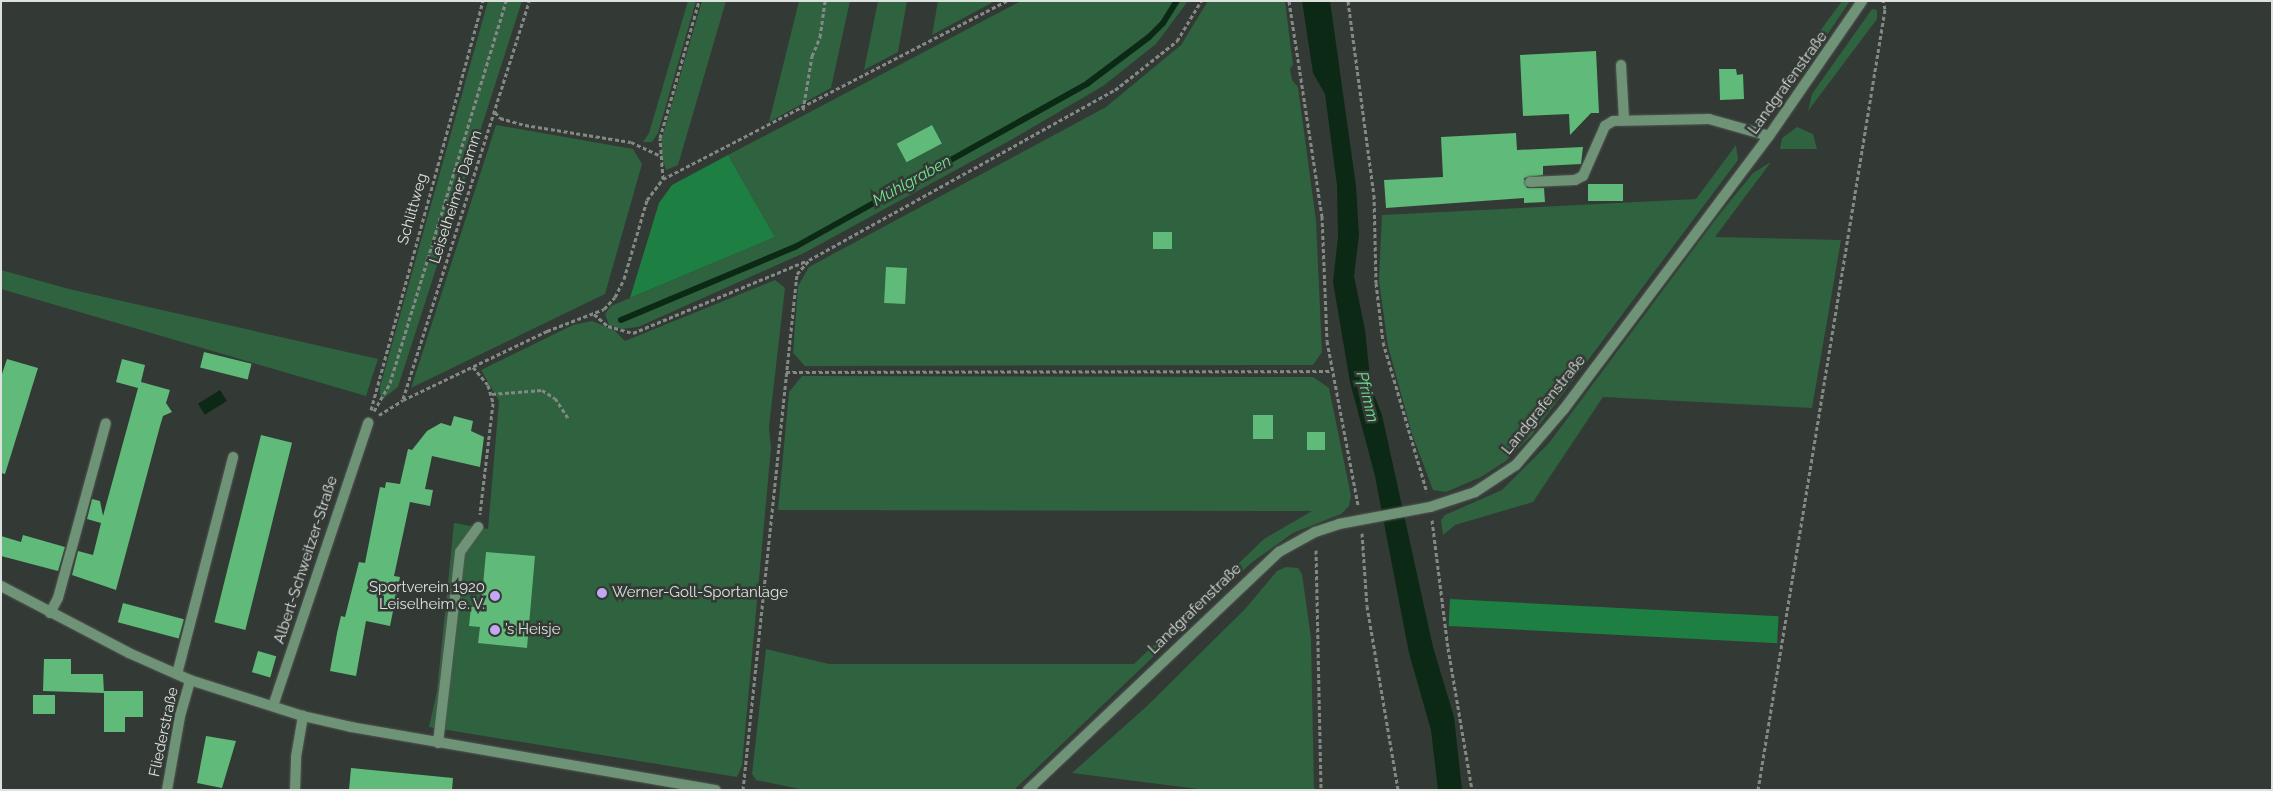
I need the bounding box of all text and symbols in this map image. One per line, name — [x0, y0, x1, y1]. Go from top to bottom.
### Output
street label: Landgrafenstraße — [1745, 28, 1831, 138]
street label: Leiselheimer Damm — [426, 128, 486, 266]
water label: Mühlgraben — [869, 152, 955, 210]
street label: Schlittweg — [394, 171, 432, 247]
street label: Landgrafenstraße — [1498, 352, 1590, 458]
water label: Pfrimm — [1352, 370, 1382, 424]
street label: Albert-Schweitzer-Straße — [270, 474, 342, 646]
street label: Landgrafenstraße — [1145, 560, 1245, 658]
place label: Sportverein 1920 Leiselheim e. V. — [369, 578, 485, 613]
place label: Werner-Goll-Sportanlage — [612, 584, 788, 602]
marker: Werner-Goll-Sportanlage — [596, 587, 608, 599]
marker: Sportverein 1920 Leiselheim e. V. — [489, 590, 501, 602]
place label: ’s Heisje — [505, 621, 560, 639]
marker: ’s Heisje — [489, 624, 501, 636]
street label: Fliederstraße — [146, 686, 182, 778]

